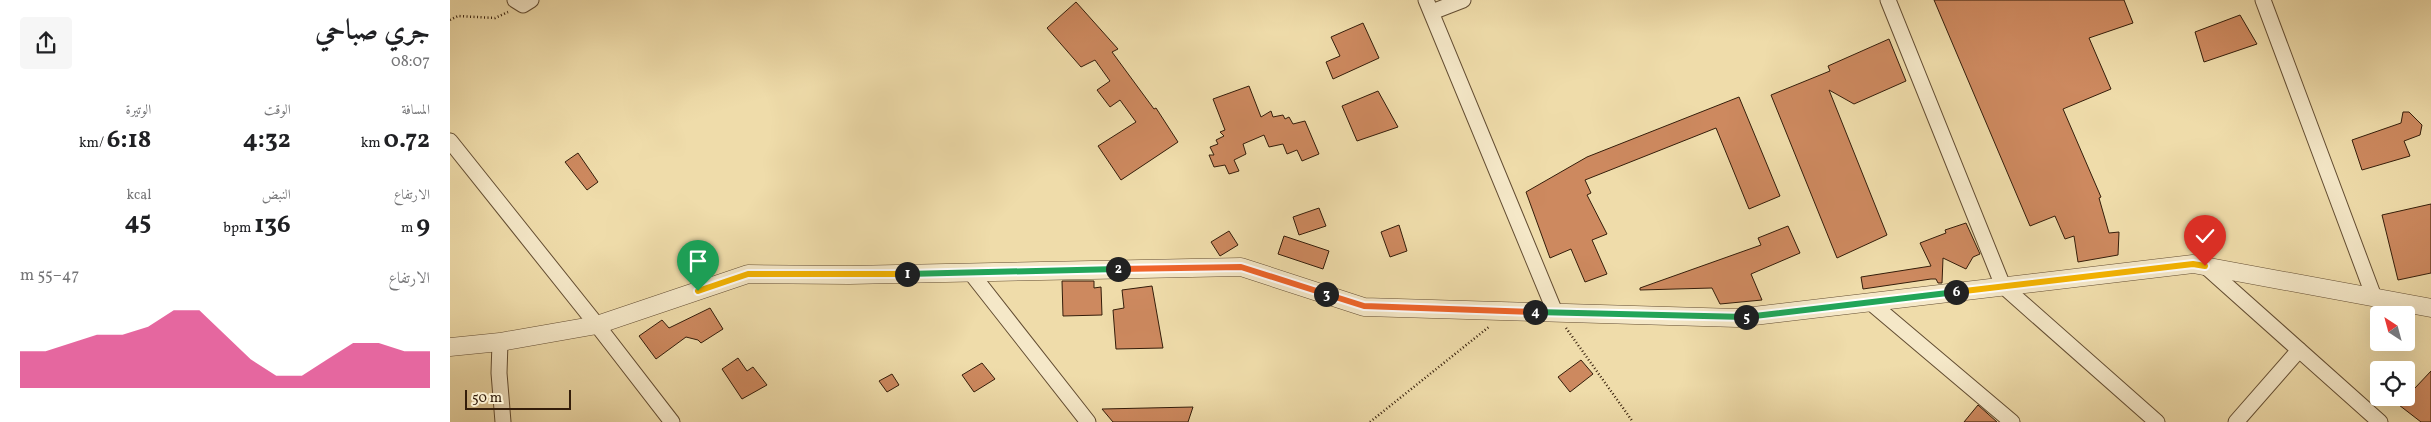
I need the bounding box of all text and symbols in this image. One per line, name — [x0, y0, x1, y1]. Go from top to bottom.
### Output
text: جري صباحي — [315, 12, 430, 51]
button: share — [20, 17, 72, 69]
text: 08:07 — [391, 51, 430, 73]
text: الوتيرة — [126, 101, 151, 120]
text: الوقت — [264, 101, 291, 120]
text: المسافة — [401, 101, 430, 120]
text: 6:18 — [107, 123, 151, 158]
text: 4:32 — [243, 123, 291, 158]
text: 0.72 — [384, 123, 430, 158]
text: /km — [79, 134, 107, 153]
text: km — [361, 134, 384, 153]
text: kcal — [127, 186, 151, 205]
text: النبض — [262, 186, 291, 205]
text: الارتفاع — [394, 186, 430, 205]
text: 45 — [125, 205, 151, 240]
text: 136 — [254, 208, 291, 243]
text: 9 — [416, 208, 430, 243]
pin — [2184, 215, 2226, 266]
text: bpm — [223, 219, 254, 238]
text: m — [401, 219, 416, 238]
icon: check — [2191, 222, 2219, 250]
pin — [677, 240, 719, 291]
icon: arrive — [684, 247, 712, 275]
pin: 2 — [1106, 256, 1130, 282]
text: 2 — [1115, 260, 1122, 279]
pin: 1 — [894, 262, 920, 286]
text: 47–55 m — [20, 265, 79, 287]
text: 1 — [905, 265, 910, 284]
text: الارتفاع — [388, 268, 430, 290]
pin: 6 — [1944, 280, 1968, 304]
pin: 3 — [1314, 282, 1338, 306]
text: 6 — [1953, 283, 1960, 302]
text: 3 — [1323, 285, 1330, 304]
pin: 4 — [1522, 300, 1548, 324]
text: 4 — [1531, 303, 1540, 322]
pin: 5 — [1734, 304, 1758, 330]
north arrow — [2370, 306, 2415, 351]
map controls — [2370, 306, 2415, 406]
text: 5 — [1743, 308, 1750, 327]
button: locate — [2370, 361, 2415, 406]
scale bar — [465, 387, 571, 410]
text: 50 m — [472, 389, 502, 408]

